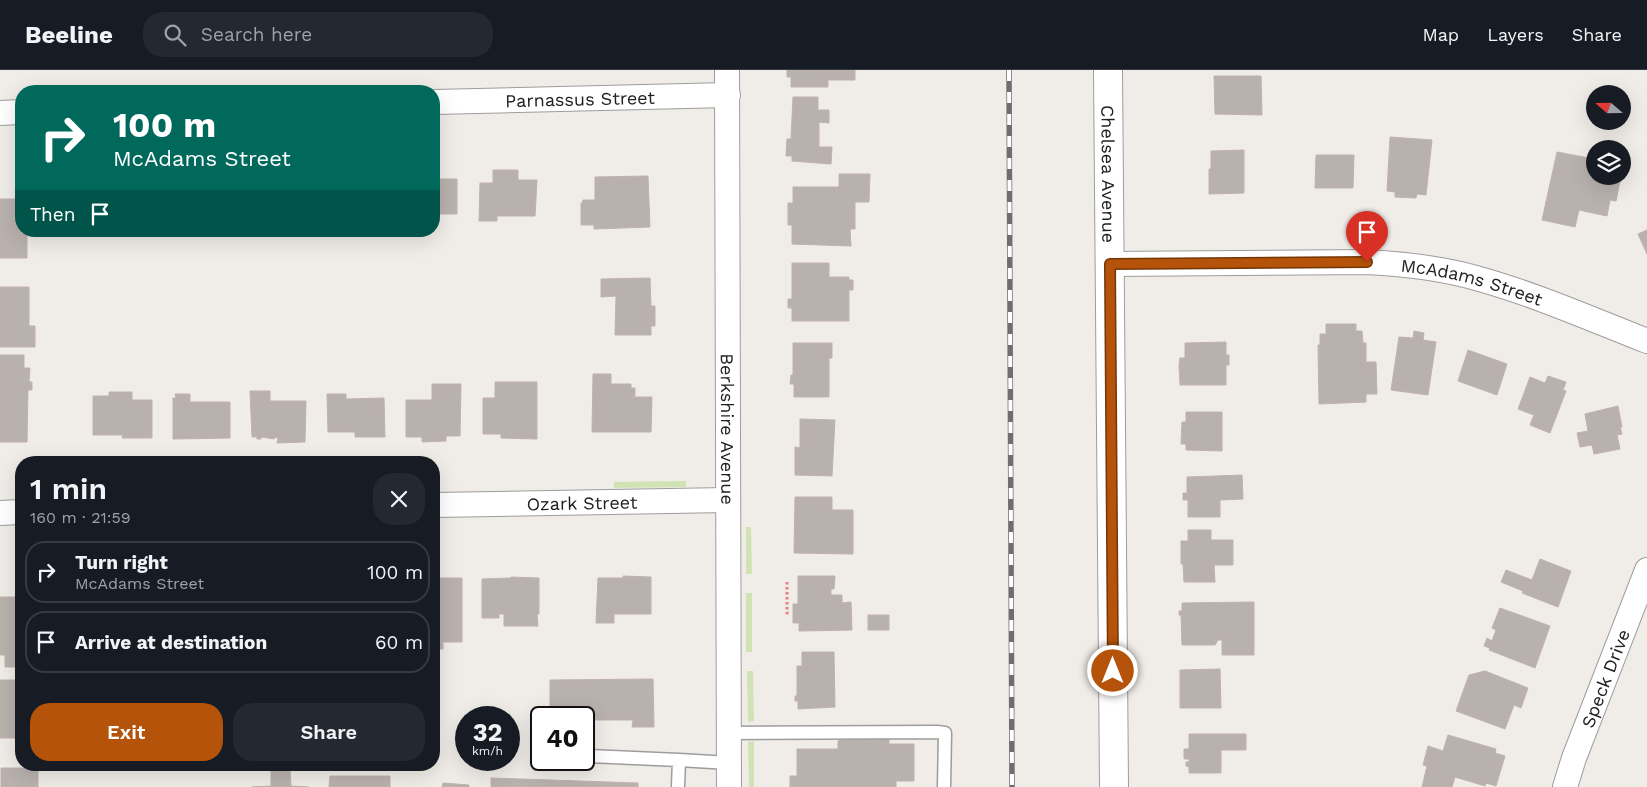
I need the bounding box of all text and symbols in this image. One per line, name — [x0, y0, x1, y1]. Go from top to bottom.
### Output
search box — [143, 12, 493, 57]
text: Beeline — [25, 21, 113, 49]
icon: search — [161, 21, 189, 49]
text: Search here — [201, 23, 312, 46]
text: Map — [1422, 24, 1459, 45]
text: Layers — [1487, 24, 1544, 45]
text: Share — [1572, 24, 1622, 45]
north arrow — [1586, 85, 1631, 130]
map controls — [1586, 85, 1631, 185]
street label: Parnassus Street — [505, 86, 656, 111]
text: 100 m — [113, 104, 216, 146]
icon: right — [30, 105, 95, 170]
street label: Chelsea Avenue — [1098, 105, 1120, 243]
button: layers — [1586, 140, 1631, 185]
text: McAdams Street — [113, 146, 291, 171]
icon: arrive — [86, 200, 114, 228]
text: Then — [30, 203, 76, 226]
pin — [1346, 211, 1388, 262]
icon: arrive — [1353, 218, 1381, 246]
street label: McAdams Street — [1400, 254, 1546, 310]
street label: Berkshire Avenue — [717, 353, 739, 505]
text: 1 min — [30, 471, 107, 506]
button: close — [373, 473, 425, 525]
street label: Ozark Street — [526, 491, 638, 514]
text: 160 m · 21:59 — [30, 508, 131, 527]
text: Turn right — [75, 551, 168, 574]
icon: right — [32, 558, 60, 586]
text: 100 m — [367, 561, 423, 584]
text: McAdams Street — [75, 574, 204, 593]
street label: Speck Drive — [1576, 626, 1634, 730]
icon: arrive — [32, 628, 60, 656]
text: Arrive at destination — [75, 631, 267, 654]
text: 60 m — [375, 631, 423, 654]
position arrow — [1086, 644, 1138, 696]
button: Exit — [30, 703, 223, 761]
button: Share — [233, 703, 425, 761]
speed limit sign: 40 — [530, 706, 595, 771]
text: 32 — [473, 718, 502, 747]
text: km/h — [472, 744, 503, 758]

